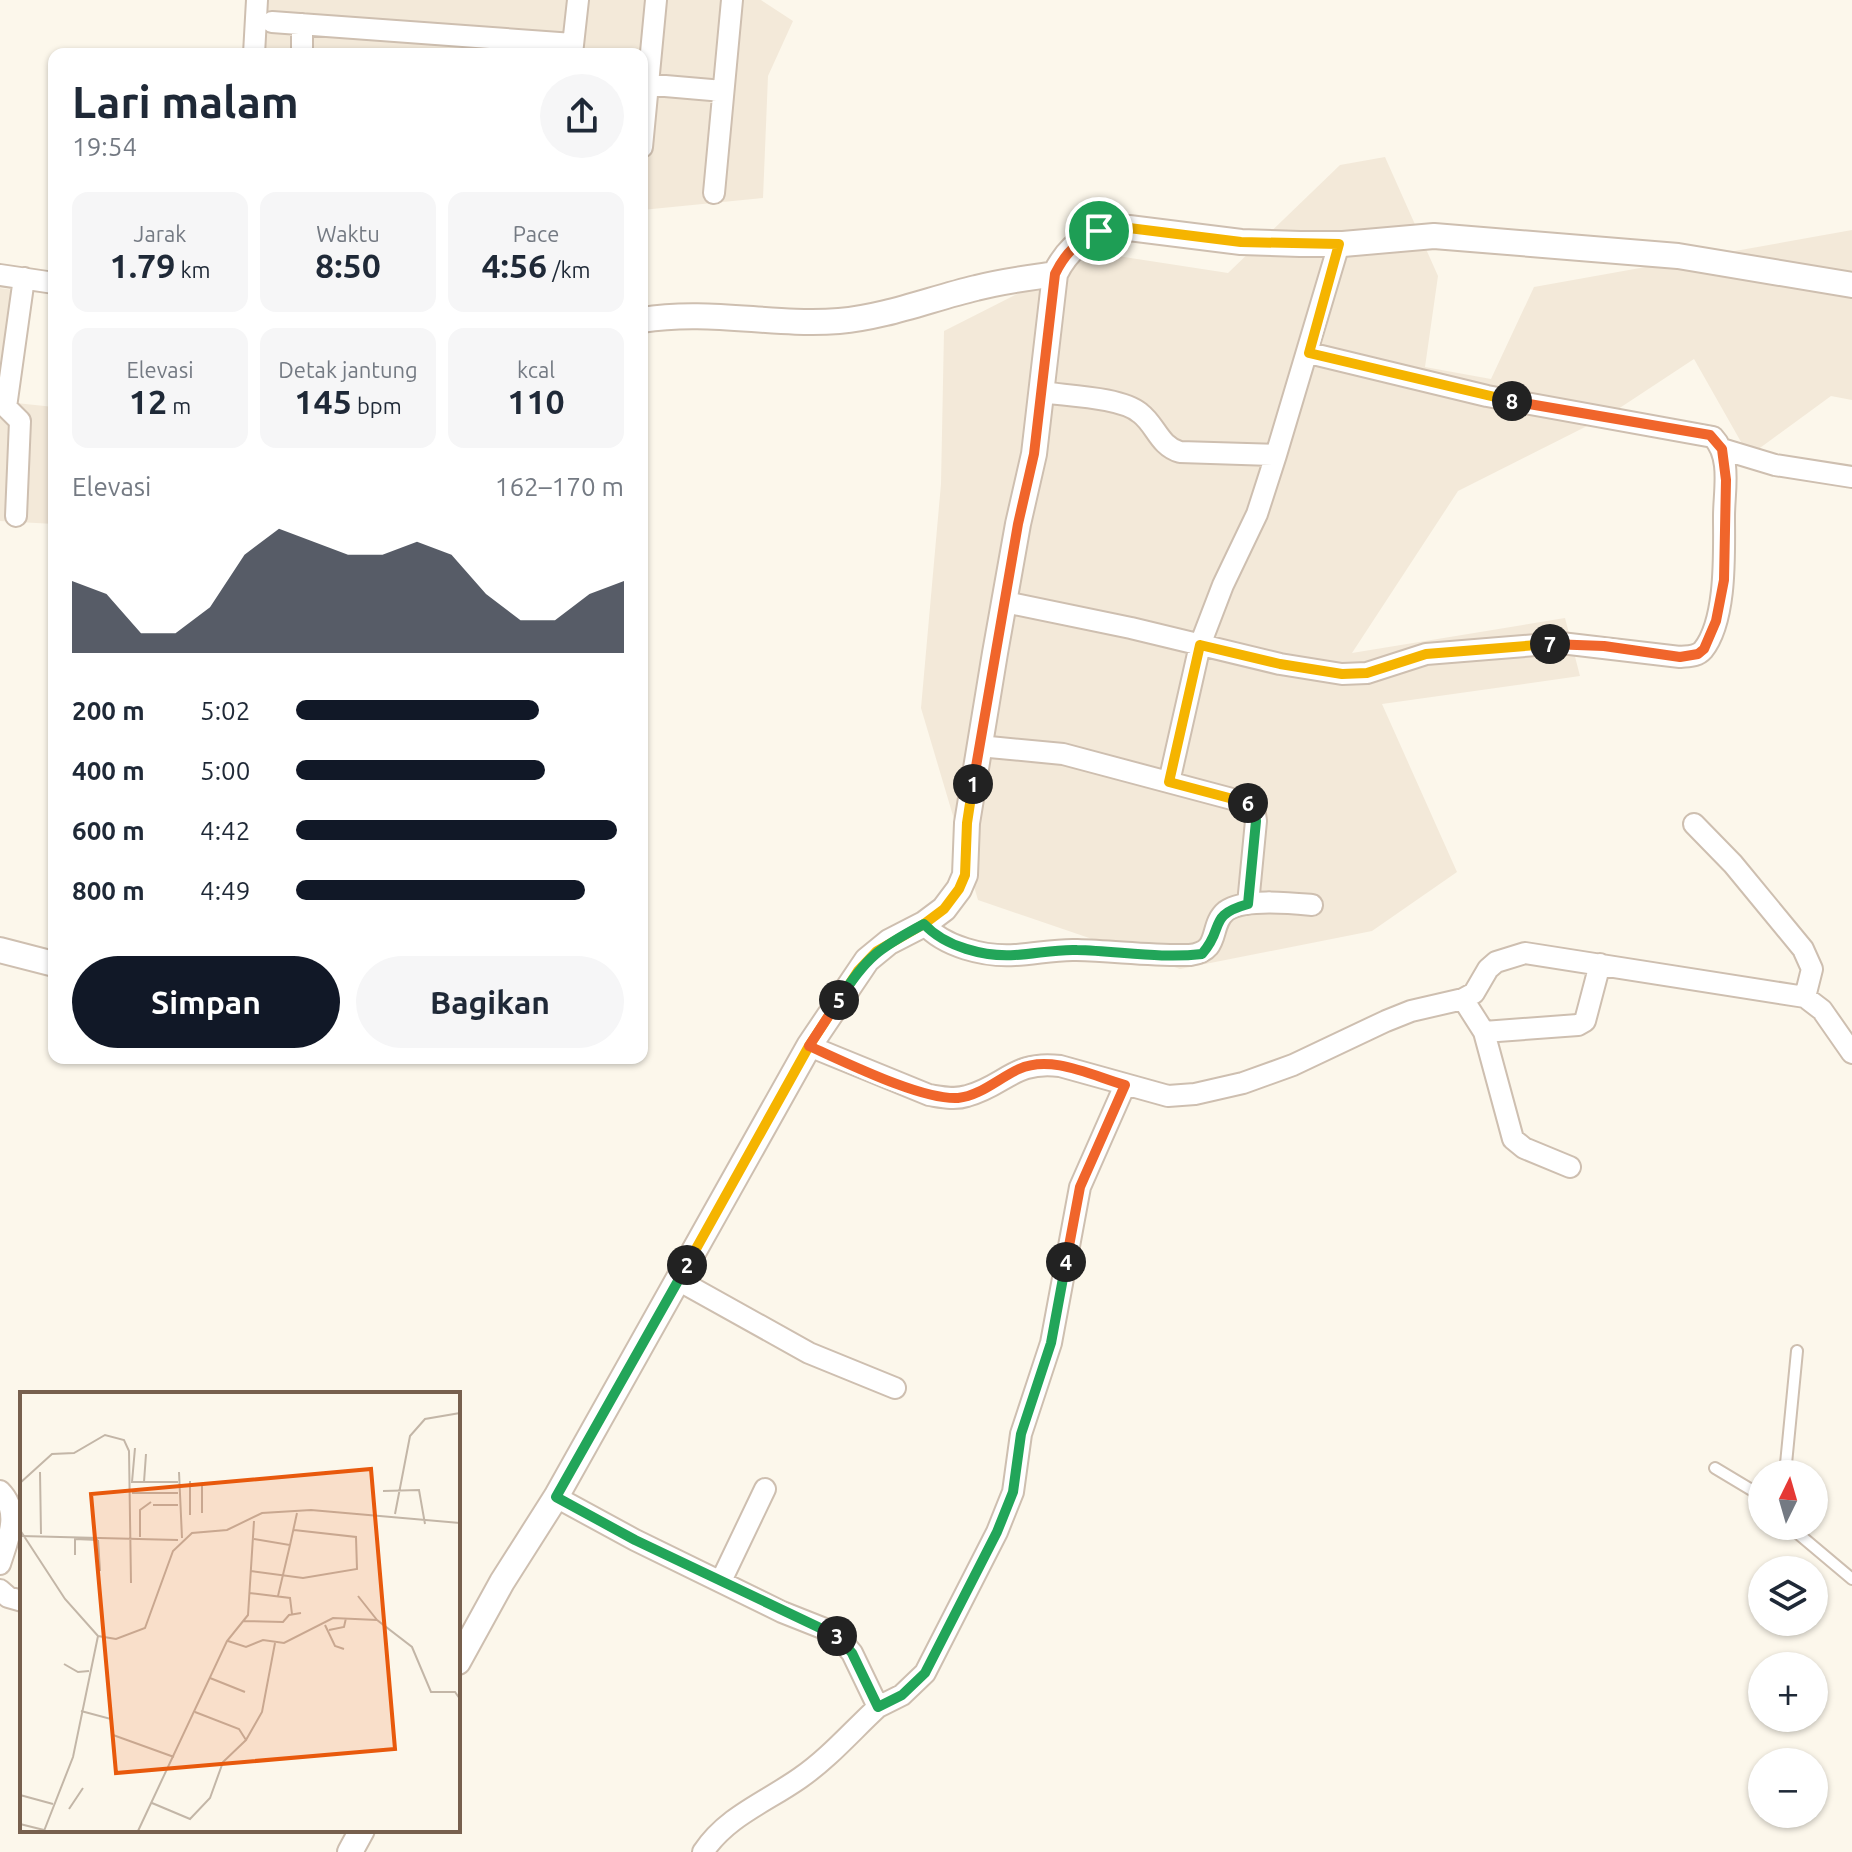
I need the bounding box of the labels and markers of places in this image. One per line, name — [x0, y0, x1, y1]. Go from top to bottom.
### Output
pin — [1065, 197, 1133, 265]
pin: 8 — [1492, 381, 1532, 421]
pin: 7 — [1530, 624, 1570, 664]
pin: 1 — [953, 764, 993, 804]
pin: 6 — [1228, 783, 1268, 823]
pin: 5 — [819, 980, 859, 1020]
pin: 4 — [1046, 1242, 1086, 1282]
pin: 2 — [667, 1245, 707, 1285]
pin: 3 — [817, 1616, 857, 1656]

